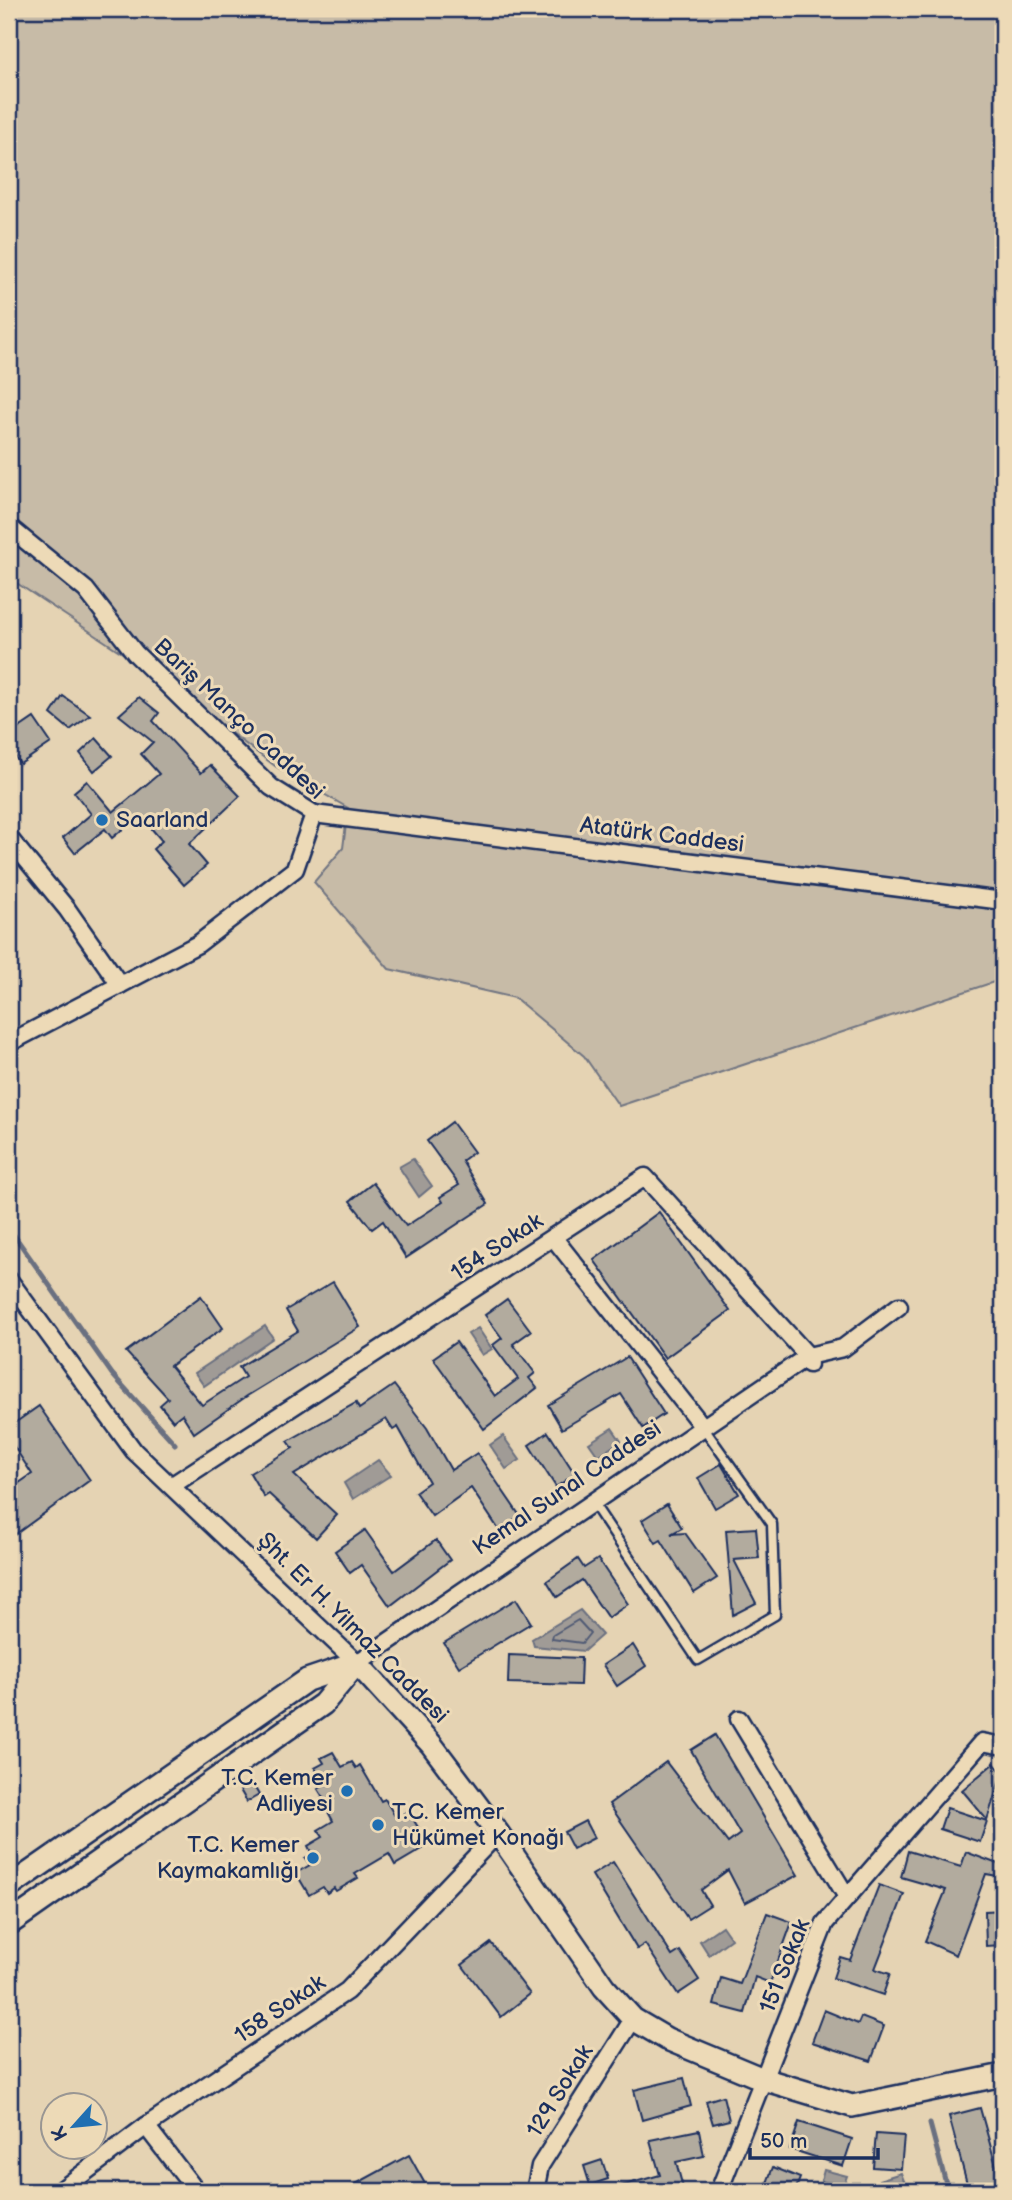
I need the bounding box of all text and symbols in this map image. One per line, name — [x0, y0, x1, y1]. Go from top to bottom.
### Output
street label: Bariş Manço Caddesi — [148, 633, 330, 805]
place label: Saarland — [116, 806, 208, 834]
street label: Atatürk Caddesi — [578, 811, 746, 859]
marker: Saarland — [94, 812, 110, 828]
street label: 154 Sokak — [446, 1207, 549, 1287]
street label: Kemal Sunal Caddesi — [467, 1415, 667, 1561]
street label: Şht. Er H. Yilmaz Caddesi — [252, 1527, 454, 1729]
place label: T.C. Kemer Adliyesi — [221, 1764, 334, 1818]
marker: T.C. Kemer Adliyesi — [339, 1783, 355, 1799]
place label: T.C. Kemer Hükümet Konağı — [392, 1798, 564, 1852]
marker: T.C. Kemer Hükümet Konağı — [370, 1817, 386, 1833]
place label: T.C. Kemer Kaymakamlığı — [157, 1831, 300, 1885]
marker: T.C. Kemer Kaymakamlığı — [305, 1850, 321, 1866]
street label: 151 Sokak — [753, 1914, 817, 2017]
street label: 158 Sokak — [229, 1968, 331, 2050]
street label: 129 Sokak — [521, 2039, 600, 2142]
north arrow — [38, 2092, 108, 2162]
scale bar — [750, 2116, 877, 2160]
text: K — [47, 2122, 73, 2144]
text: 50 m — [760, 2129, 807, 2154]

